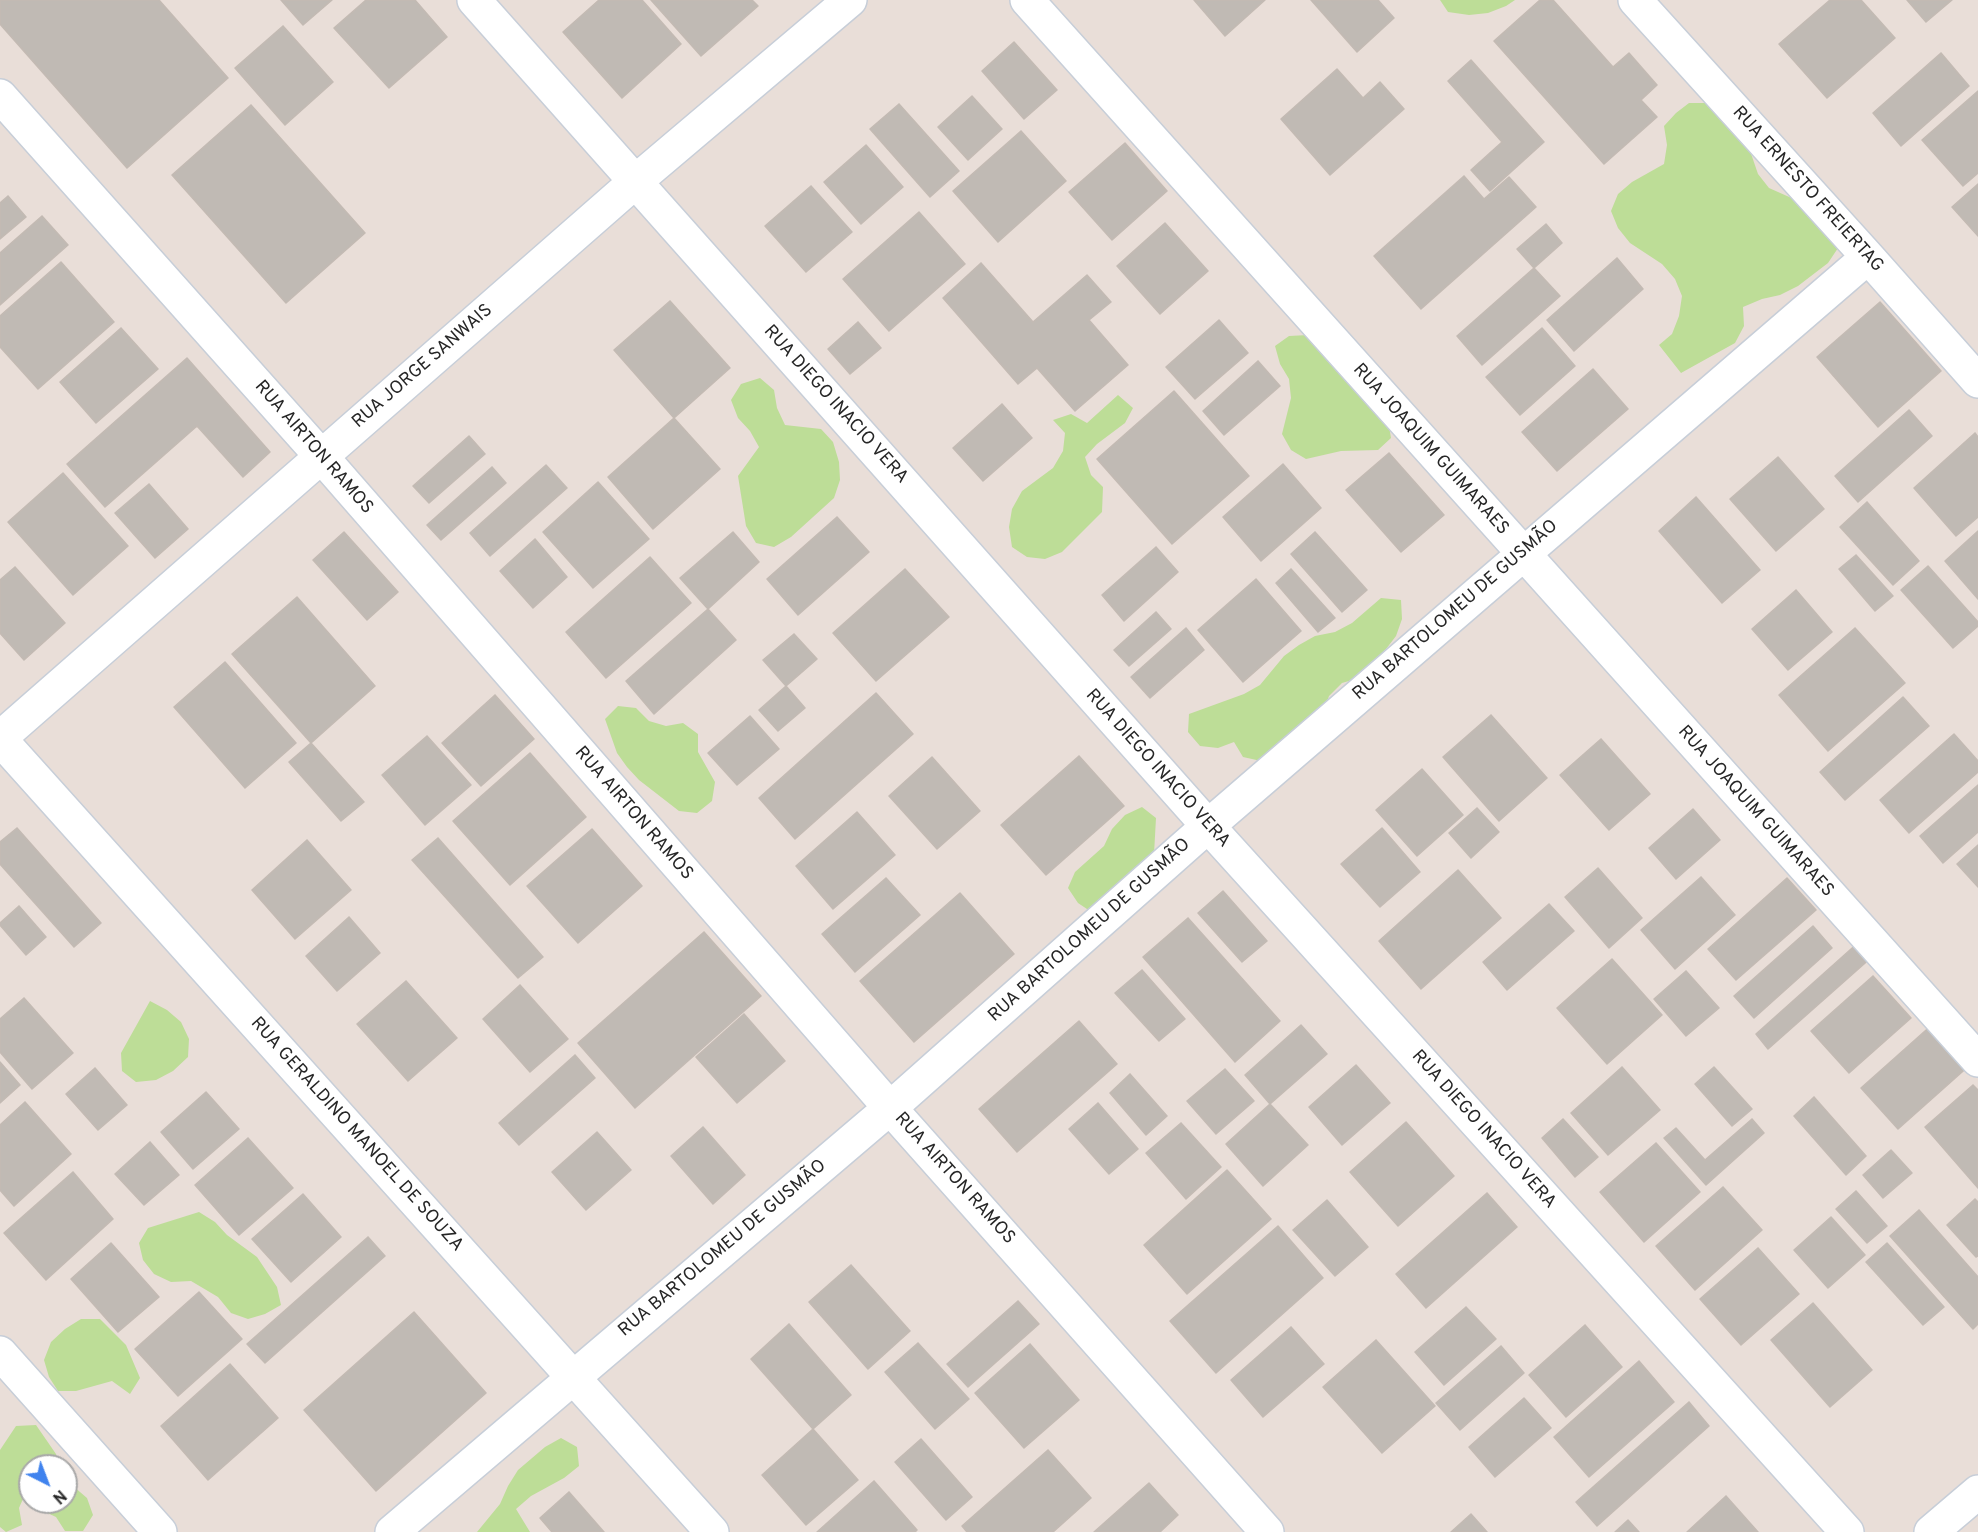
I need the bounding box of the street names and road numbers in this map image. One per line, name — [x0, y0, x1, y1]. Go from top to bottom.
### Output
street label: RUA ERNESTO FREIERTAG — [1727, 103, 1887, 277]
street label: RUA JORGE SANWAIS — [348, 300, 498, 434]
street label: RUA DIEGO INACIO VERA — [758, 321, 912, 489]
street label: RUA JOAQUIM GUIMARAES — [1347, 360, 1513, 540]
street label: RUA AIRTON RAMOS — [249, 377, 377, 519]
street label: RUA BARTOLOMEU DE GUSMÃO — [1349, 516, 1563, 706]
street label: RUA DIEGO INACIO VERA — [1080, 685, 1234, 853]
street label: RUA JOAQUIM GUIMARAES — [1672, 722, 1838, 902]
street label: RUA AIRTON RAMOS — [569, 743, 697, 885]
street label: RUA BARTOLOMEU DE GUSMÃO — [985, 835, 1195, 1027]
street label: RUA GERALDINO MANOEL DE SOUZA — [245, 1013, 467, 1257]
street label: RUA DIEGO INACIO VERA — [1406, 1046, 1560, 1214]
street label: RUA AIRTON RAMOS — [889, 1109, 1019, 1249]
street label: RUA BARTOLOMEU DE GUSMÃO — [615, 1156, 831, 1342]

